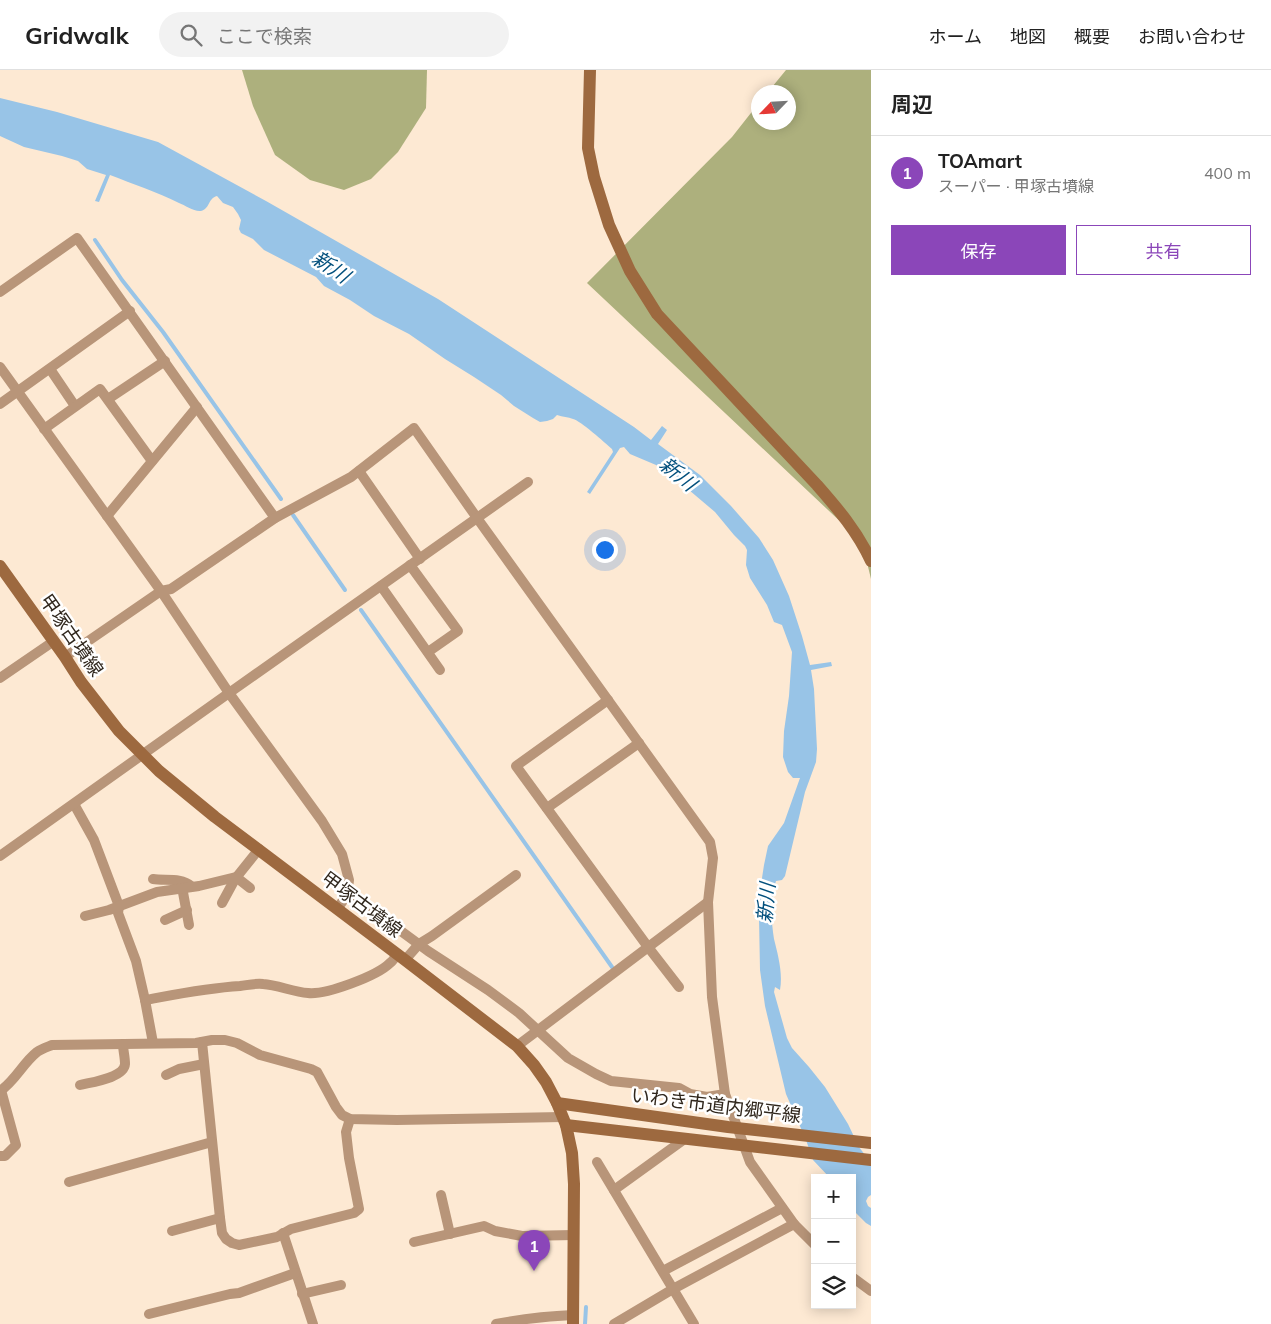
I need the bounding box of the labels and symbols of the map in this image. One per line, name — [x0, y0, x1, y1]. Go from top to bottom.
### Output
north arrow — [751, 85, 796, 130]
water label: 新川 — [308, 245, 357, 289]
water label: 新川 — [655, 451, 703, 497]
your location — [592, 537, 618, 563]
street label: 甲塚古墳線 — [35, 589, 109, 681]
street label: 甲塚古墳線 — [317, 866, 407, 942]
water label: 新川 — [751, 880, 780, 924]
street label: いわき市道内郷平線 — [630, 1083, 802, 1127]
pin: 1 — [518, 1230, 550, 1271]

